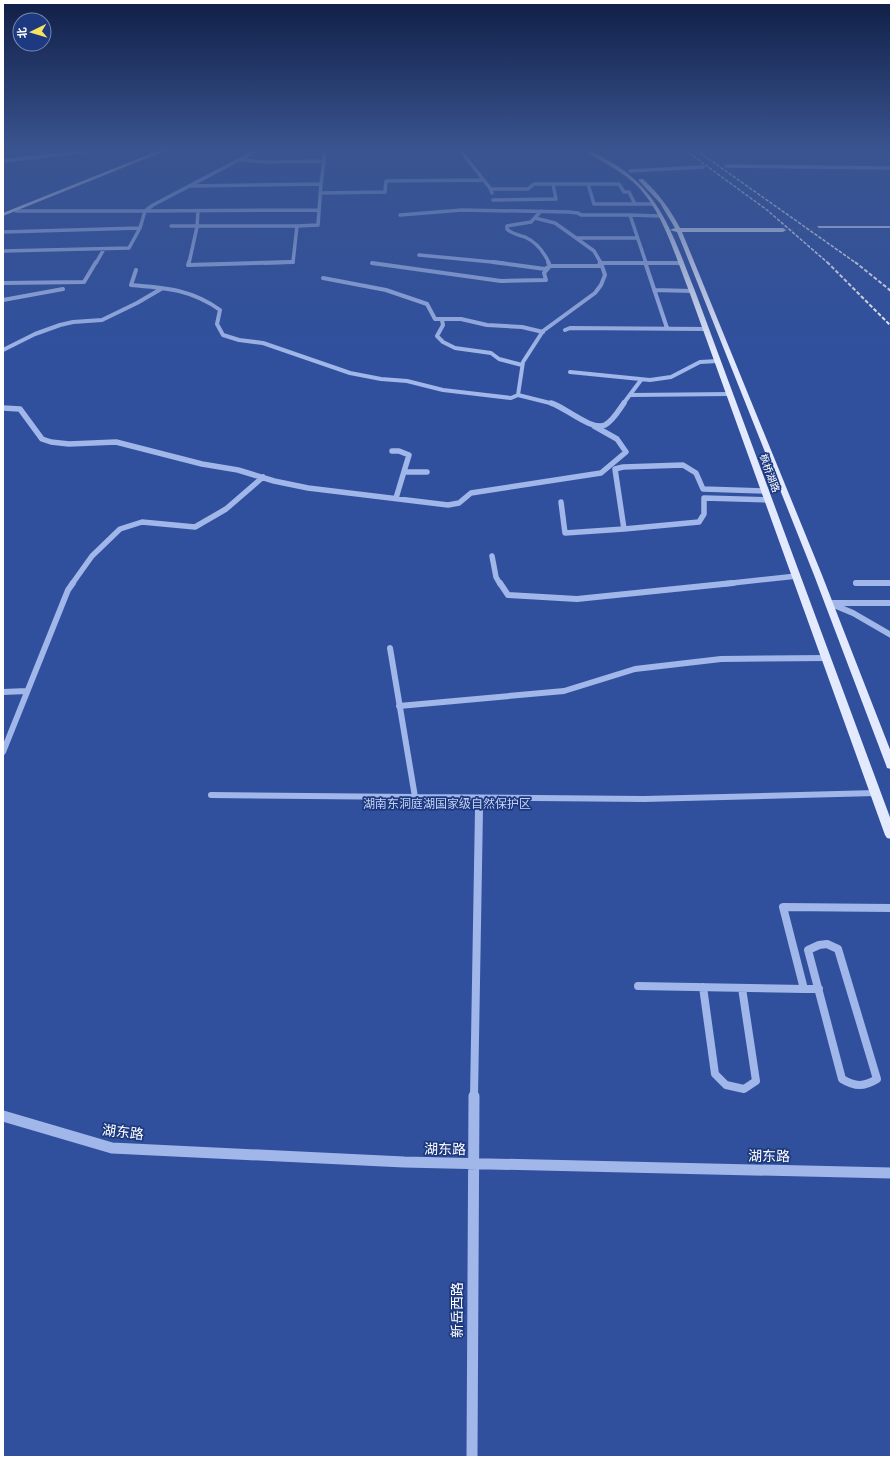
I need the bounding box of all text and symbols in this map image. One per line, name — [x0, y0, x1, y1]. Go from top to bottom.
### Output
north arrow — [12, 12, 52, 52]
text: 北 — [16, 27, 28, 39]
street label: 枫桥湖路 — [758, 452, 782, 494]
park label: 湖南东洞庭湖国家级自然保护区 — [363, 797, 531, 810]
street label: 湖东路 — [101, 1122, 145, 1142]
street label: 湖东路 — [424, 1141, 466, 1157]
street label: 湖东路 — [748, 1148, 790, 1164]
street label: 新岳西路 — [449, 1282, 465, 1338]

